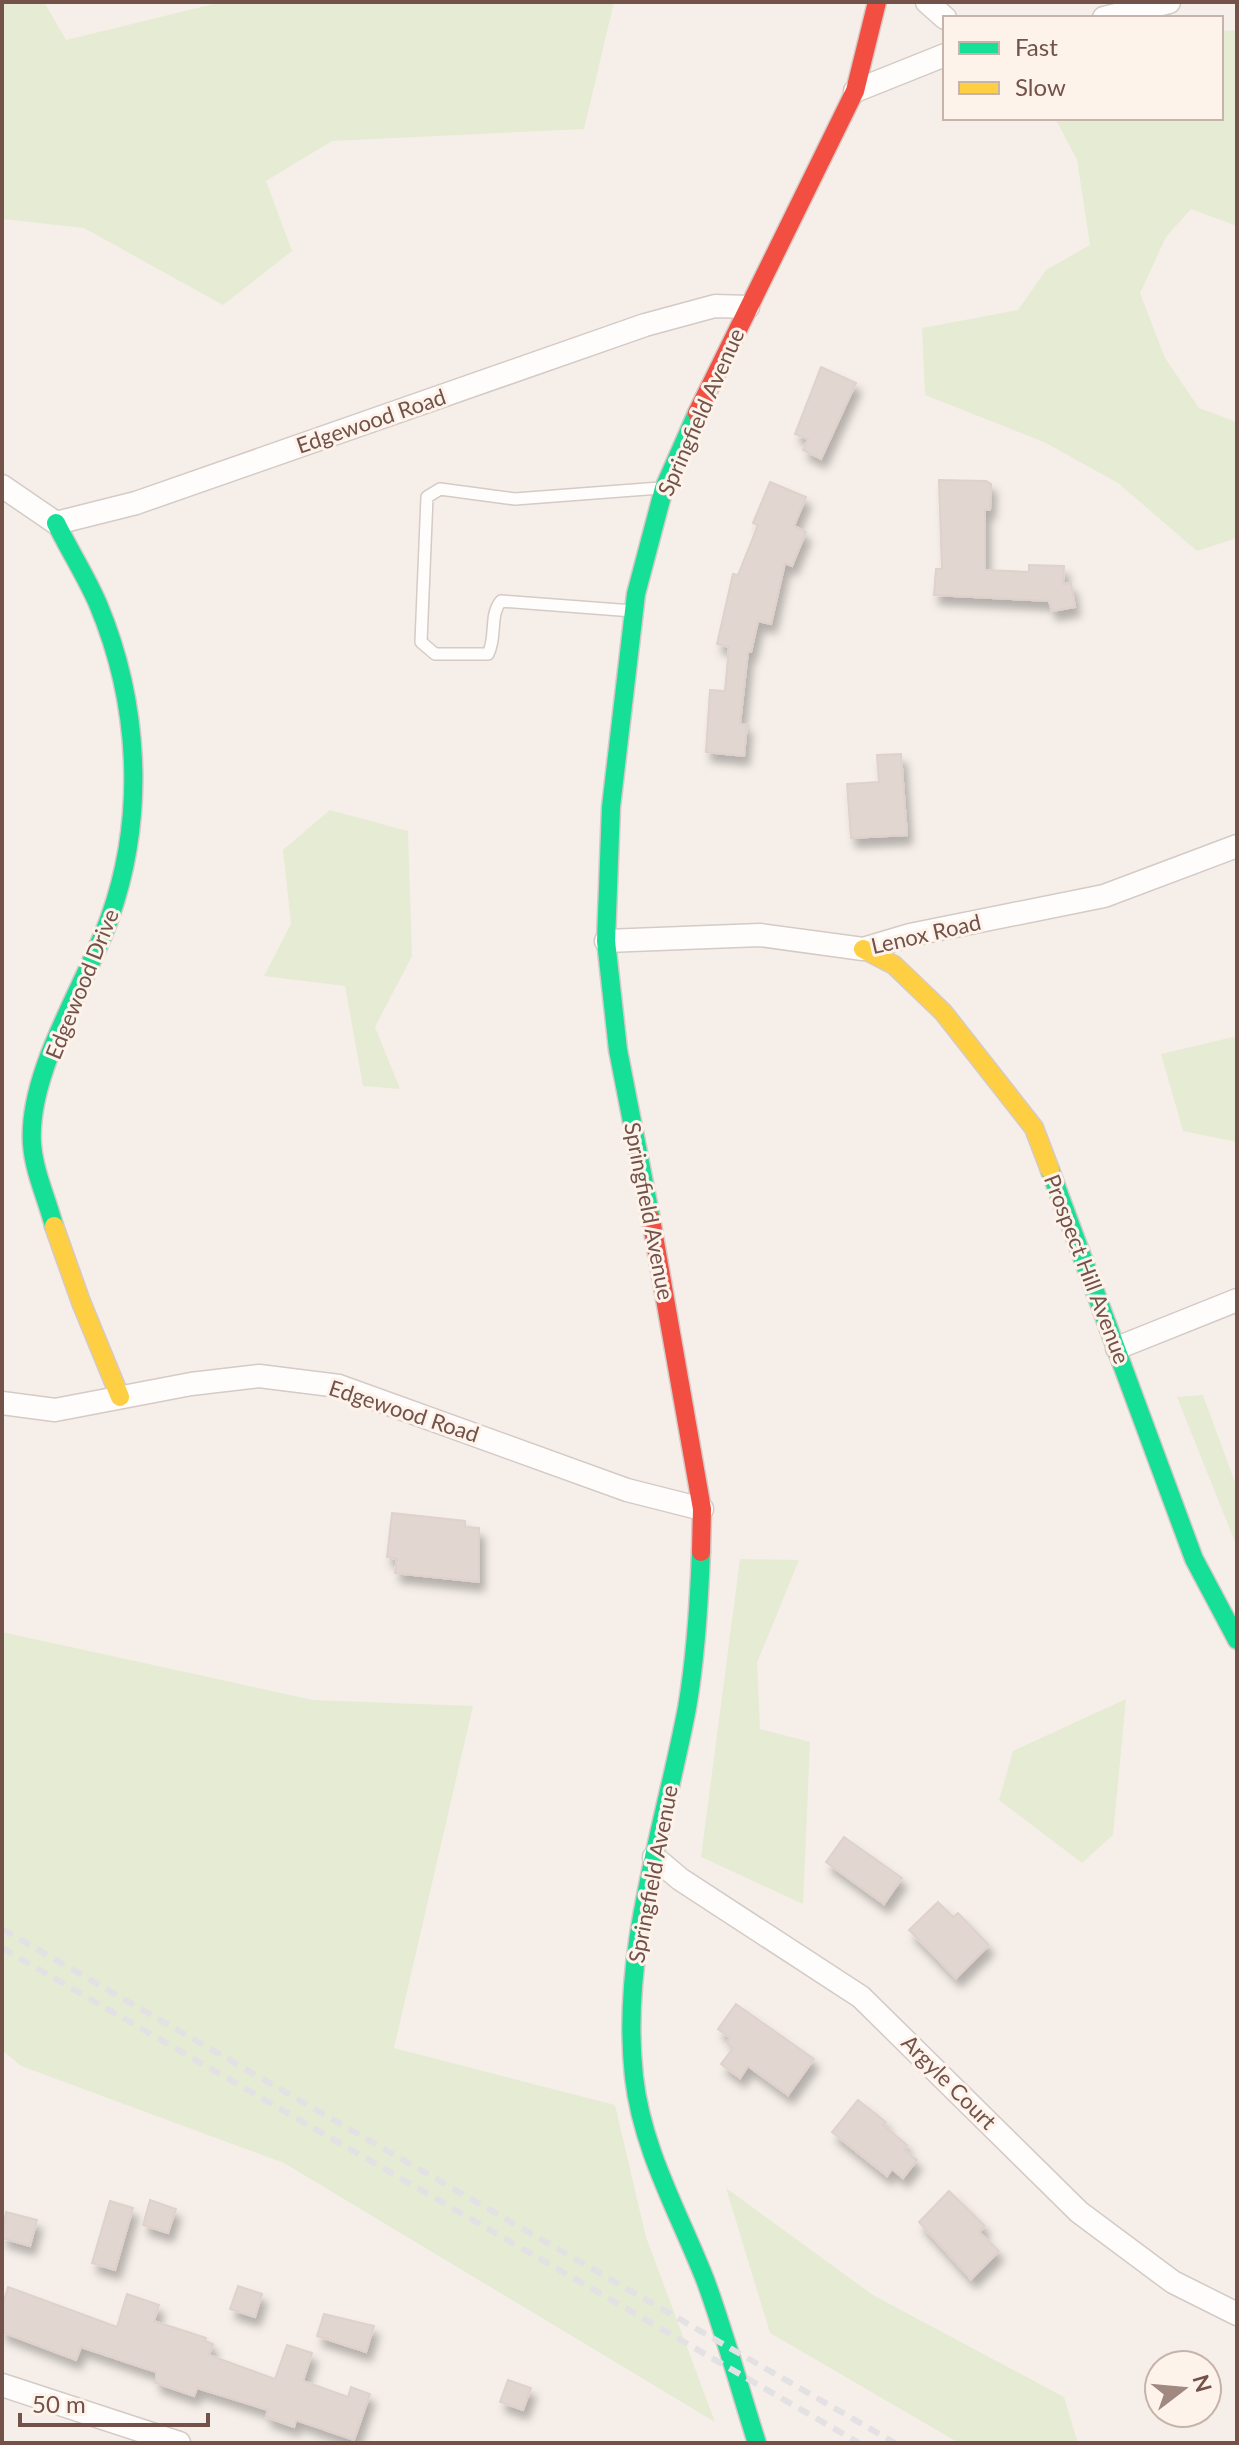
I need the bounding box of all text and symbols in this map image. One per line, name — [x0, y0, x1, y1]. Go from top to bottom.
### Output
legend — [943, 16, 1223, 120]
text: Fast — [1015, 32, 1058, 61]
text: Slow — [1015, 72, 1066, 101]
street label: Springfield Avenue — [652, 324, 750, 500]
street label: Edgewood Road — [293, 382, 449, 459]
street label: Edgewood Drive — [39, 905, 124, 1063]
street label: Lenox Road — [868, 908, 983, 959]
street label: Springfield Avenue — [619, 1120, 680, 1302]
street label: Prospect Hill Avenue — [1039, 1170, 1136, 1367]
street label: Edgewood Road — [326, 1374, 483, 1447]
street label: Springfield Avenue — [622, 1783, 683, 1965]
street label: Argyle Court — [896, 2029, 1002, 2135]
north arrow — [1143, 2349, 1223, 2429]
text: N — [1187, 2371, 1218, 2395]
scale bar — [20, 2377, 208, 2427]
text: 50 m — [32, 2389, 86, 2418]

